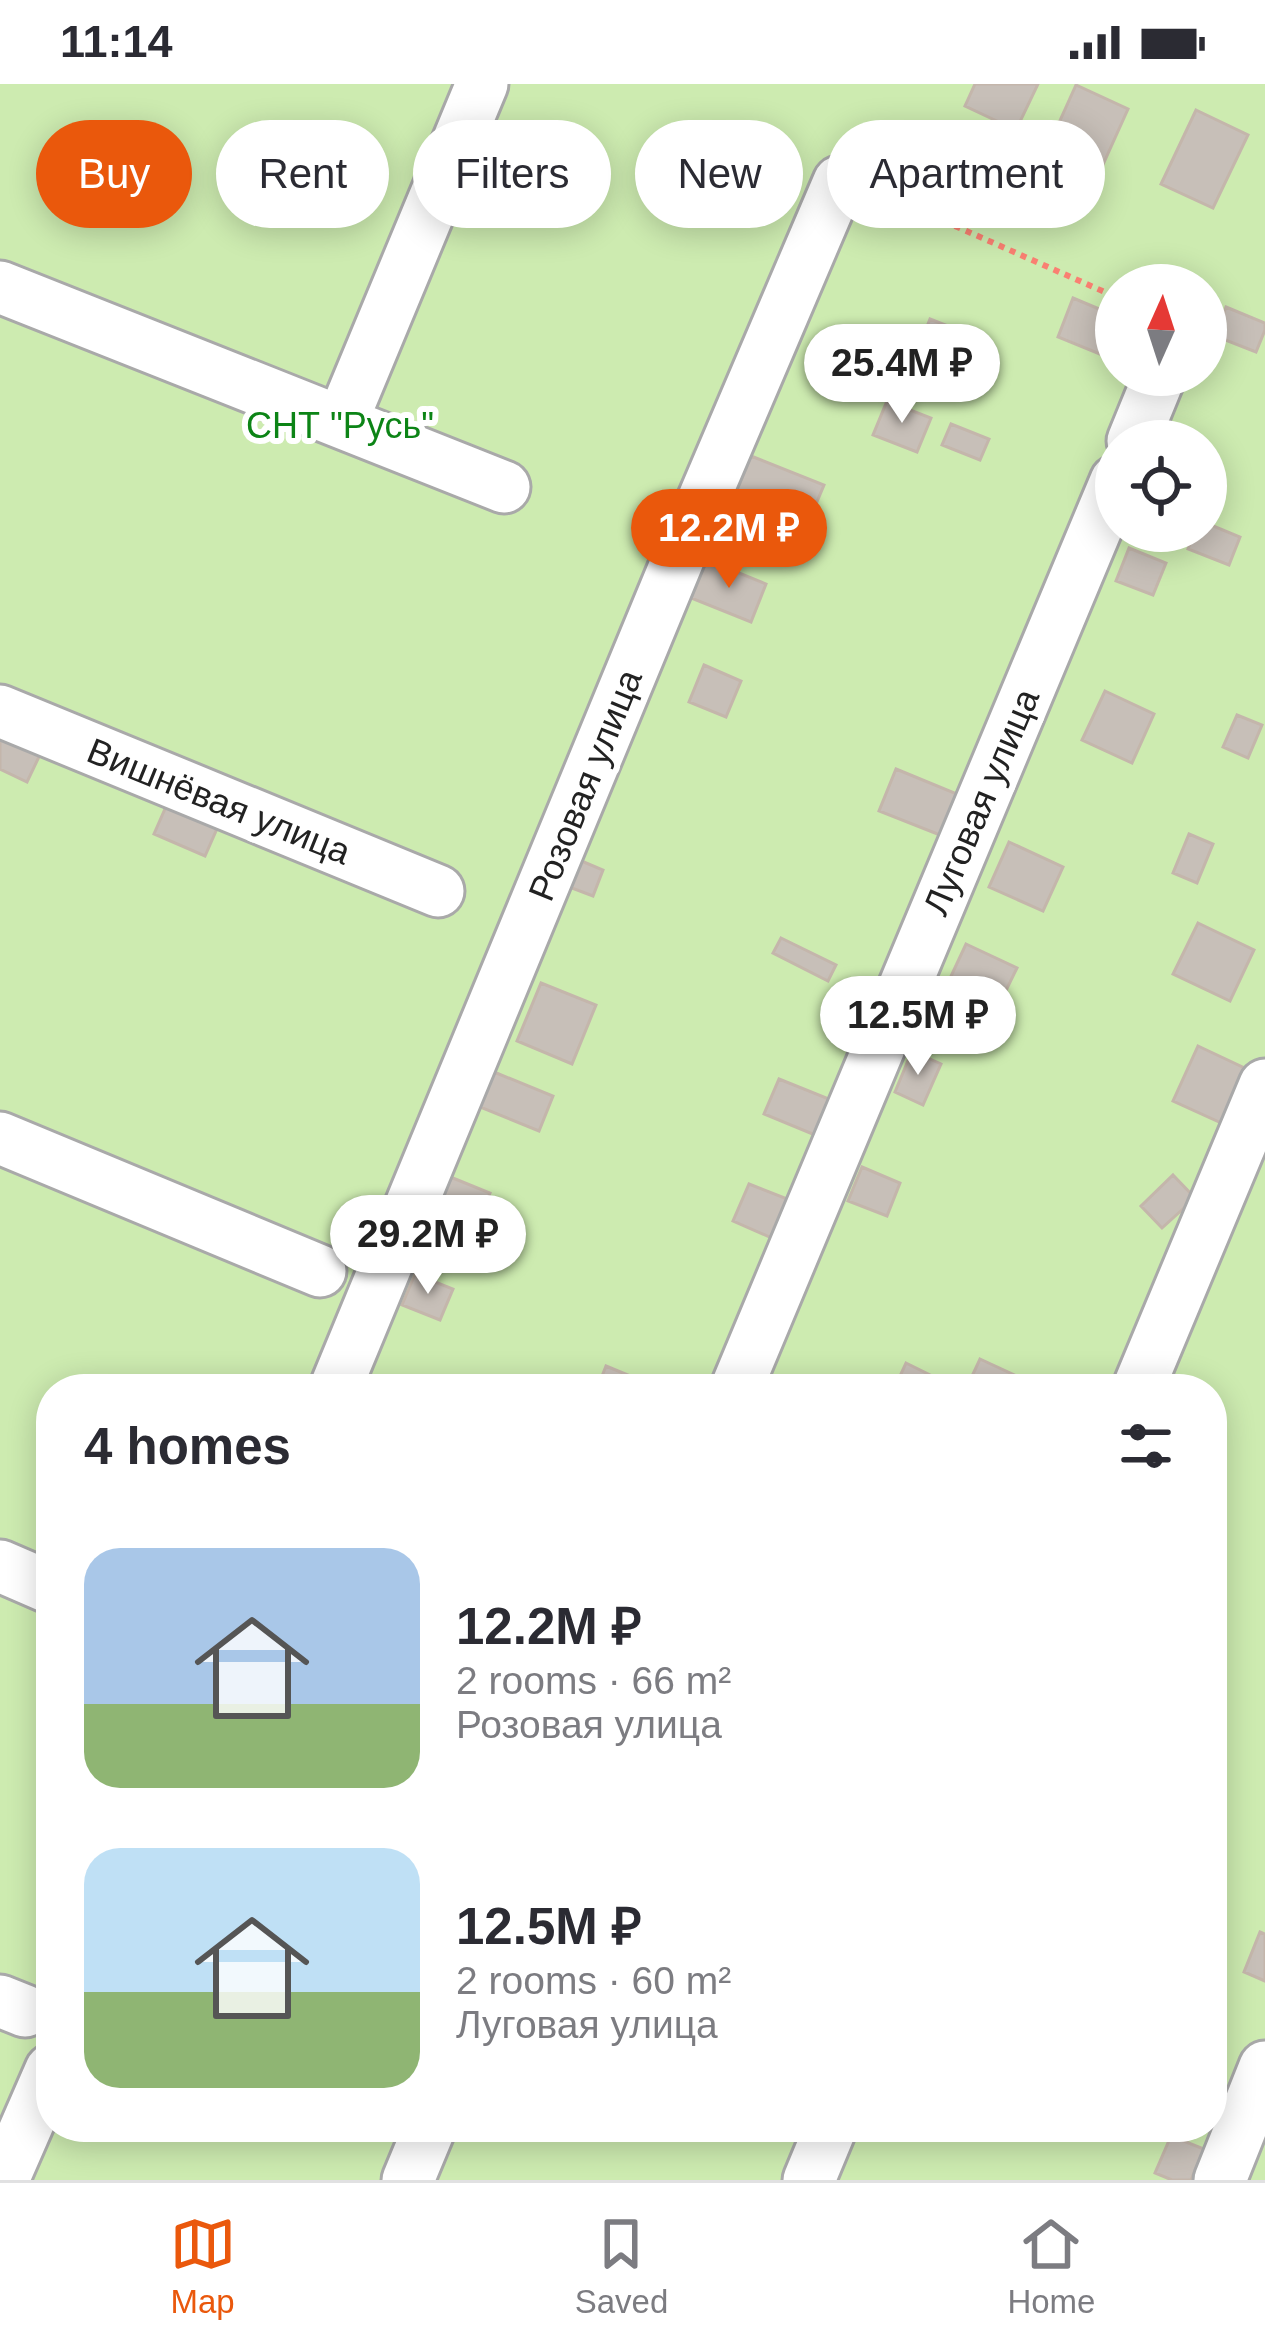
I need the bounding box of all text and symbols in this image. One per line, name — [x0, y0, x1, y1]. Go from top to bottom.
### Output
text: 11:14 — [60, 16, 173, 67]
chip: Buy — [36, 120, 192, 228]
chip: Rent — [216, 120, 389, 228]
chip: Filters — [413, 120, 611, 228]
chip: New — [635, 120, 803, 228]
chip: Apartment — [827, 120, 1105, 228]
north arrow — [1095, 264, 1227, 396]
map controls — [1095, 264, 1227, 552]
pin: 25.4M ₽ — [791, 324, 1013, 426]
text: 25.4M ₽ — [831, 341, 973, 384]
park label: СНТ "Русь" — [246, 405, 434, 446]
button: locate — [1095, 420, 1227, 552]
pin: 12.2M ₽ — [618, 489, 840, 591]
text: 12.2M ₽ — [658, 506, 800, 549]
street label: Розовая улица — [520, 663, 650, 906]
street label: Луговая улица — [915, 682, 1047, 921]
street label: Вишнёвая улица — [81, 730, 357, 873]
pin: 12.5M ₽ — [807, 976, 1029, 1078]
text: 12.5M ₽ — [847, 993, 989, 1036]
pin: 29.2M ₽ — [317, 1195, 539, 1297]
text: 29.2M ₽ — [357, 1212, 499, 1255]
icon: filters — [1113, 1413, 1179, 1479]
text: 4 homes — [84, 1418, 291, 1475]
icon: home — [180, 1596, 324, 1740]
text: 12.2M ₽ — [456, 1598, 642, 1655]
text: 2 rooms · 66 m² — [456, 1659, 731, 1702]
text: Розовая улица — [456, 1703, 722, 1746]
icon: home — [180, 1896, 324, 2040]
text: 12.5M ₽ — [456, 1898, 642, 1955]
text: 2 rooms · 60 m² — [456, 1959, 731, 2002]
text: Луговая улица — [456, 2003, 718, 2046]
tab: Map — [170, 2211, 236, 2321]
tab: Saved — [575, 2211, 668, 2321]
tab: Home — [1007, 2211, 1095, 2321]

